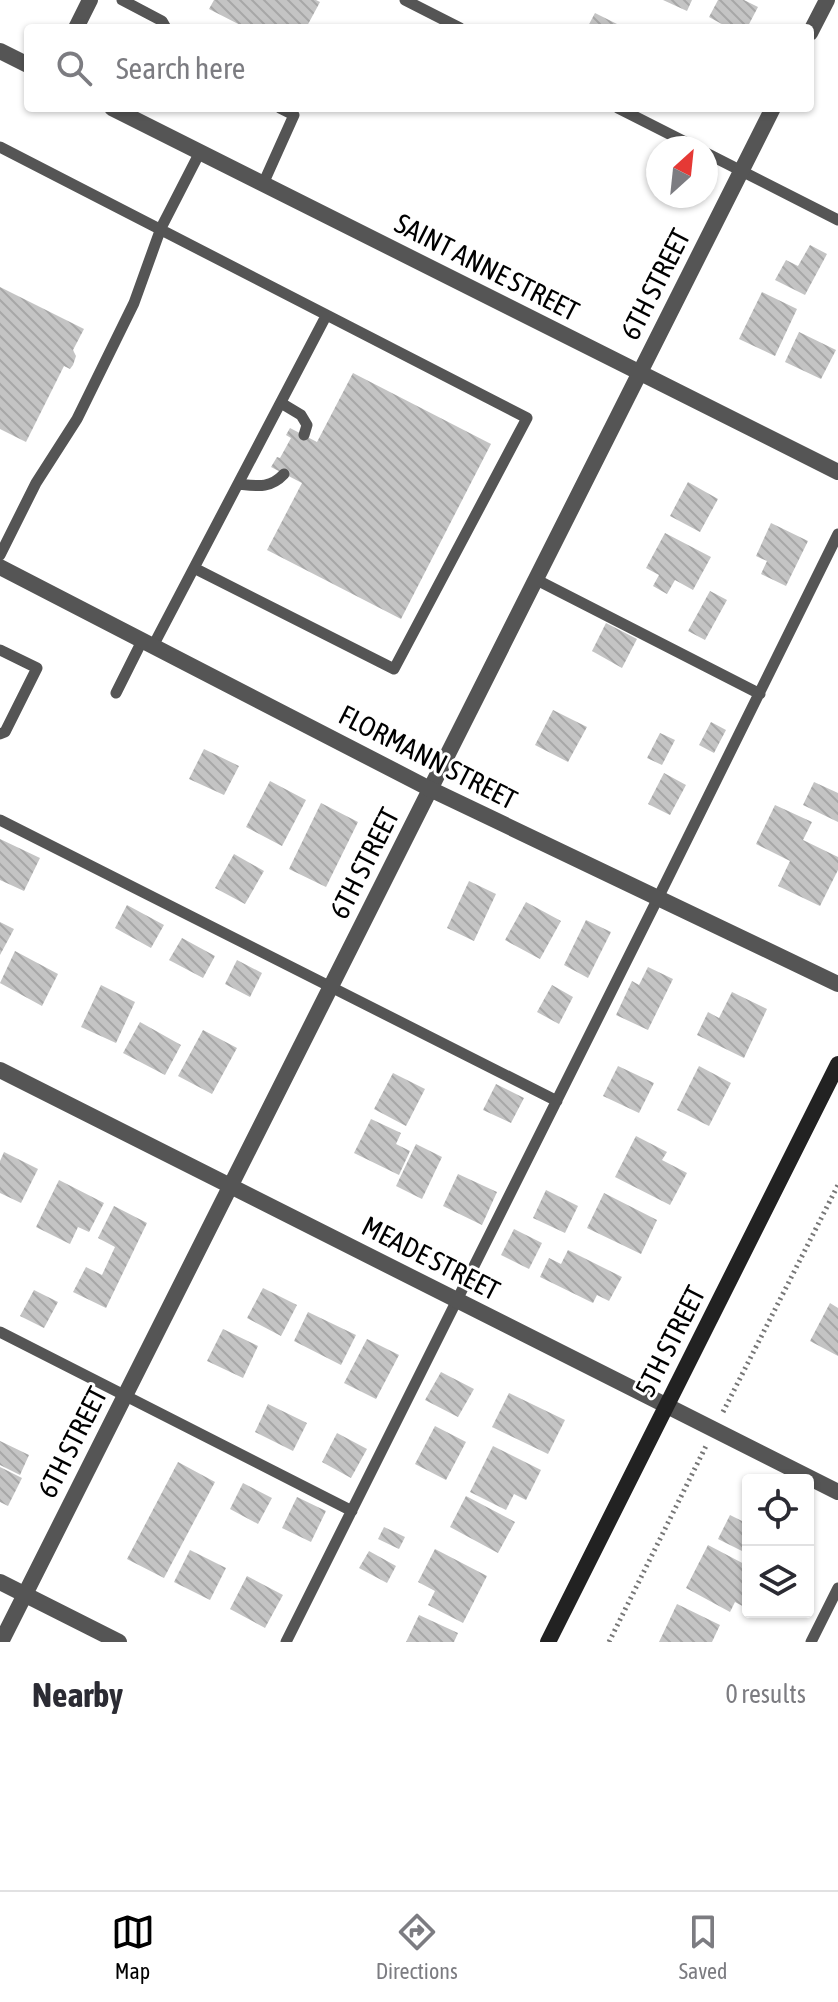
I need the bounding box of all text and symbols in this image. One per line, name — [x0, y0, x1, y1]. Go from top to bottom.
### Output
search box — [24, 24, 814, 112]
icon: search — [52, 46, 96, 90]
text: Search here — [116, 51, 245, 85]
north arrow — [646, 136, 718, 208]
street label: SAINT ANNE STREET — [390, 207, 584, 327]
street label: 6TH STREET — [614, 223, 696, 345]
street label: FLORMANN STREET — [334, 698, 522, 816]
street label: 6TH STREET — [323, 802, 405, 924]
street label: MEADE STREET — [357, 1210, 505, 1306]
street label: 5TH STREET — [629, 1280, 711, 1402]
street label: 6TH STREET — [31, 1381, 113, 1503]
map controls — [742, 1474, 814, 1618]
button: locate — [742, 1474, 814, 1546]
button: layers — [742, 1546, 814, 1618]
text: Nearby — [32, 1675, 123, 1714]
text: 0 results — [725, 1679, 806, 1709]
tab: Map — [111, 1910, 155, 1984]
tab: Directions — [376, 1910, 458, 1984]
tab: Saved — [679, 1910, 727, 1984]

